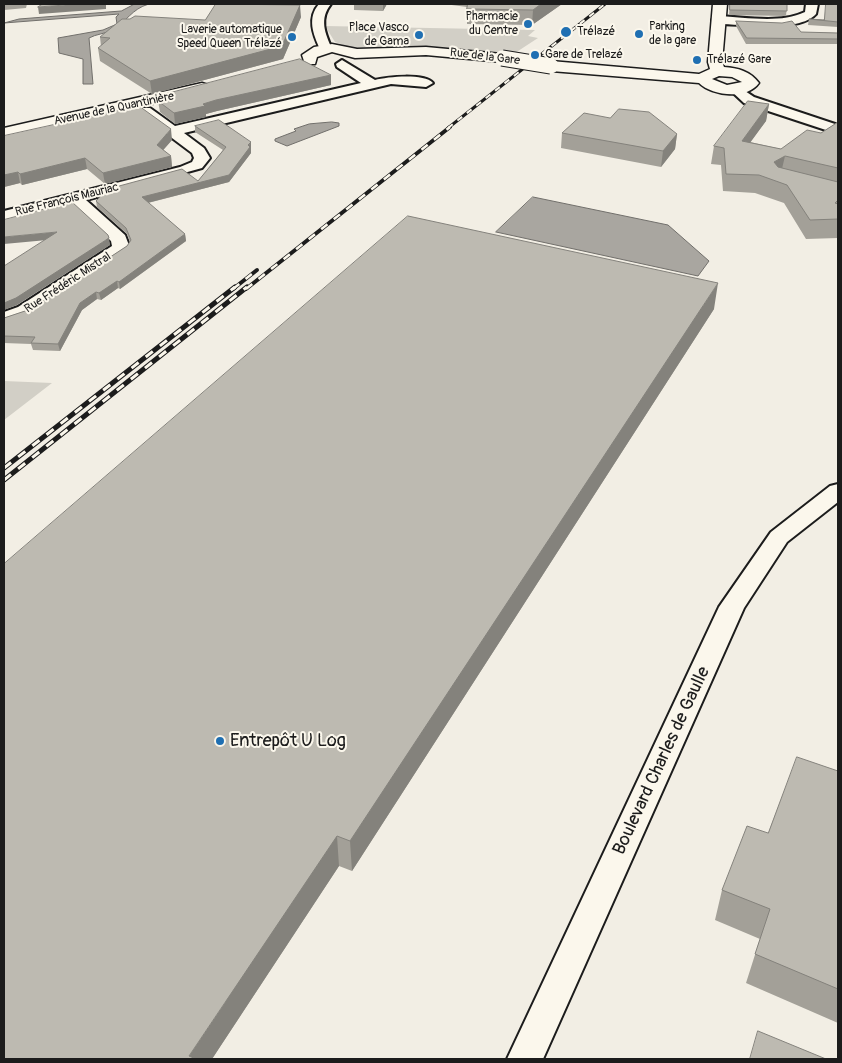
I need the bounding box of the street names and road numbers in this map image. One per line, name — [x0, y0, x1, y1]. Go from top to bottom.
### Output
street label: Rue de la Gare — [449, 46, 521, 68]
street label: Avenue de la Quantinière — [53, 89, 175, 129]
street label: Rue François Mauriac — [14, 180, 120, 220]
street label: Rue Frédéric Mistral — [22, 250, 114, 316]
street label: Boulevard Charles de Gaulle — [609, 664, 715, 858]

